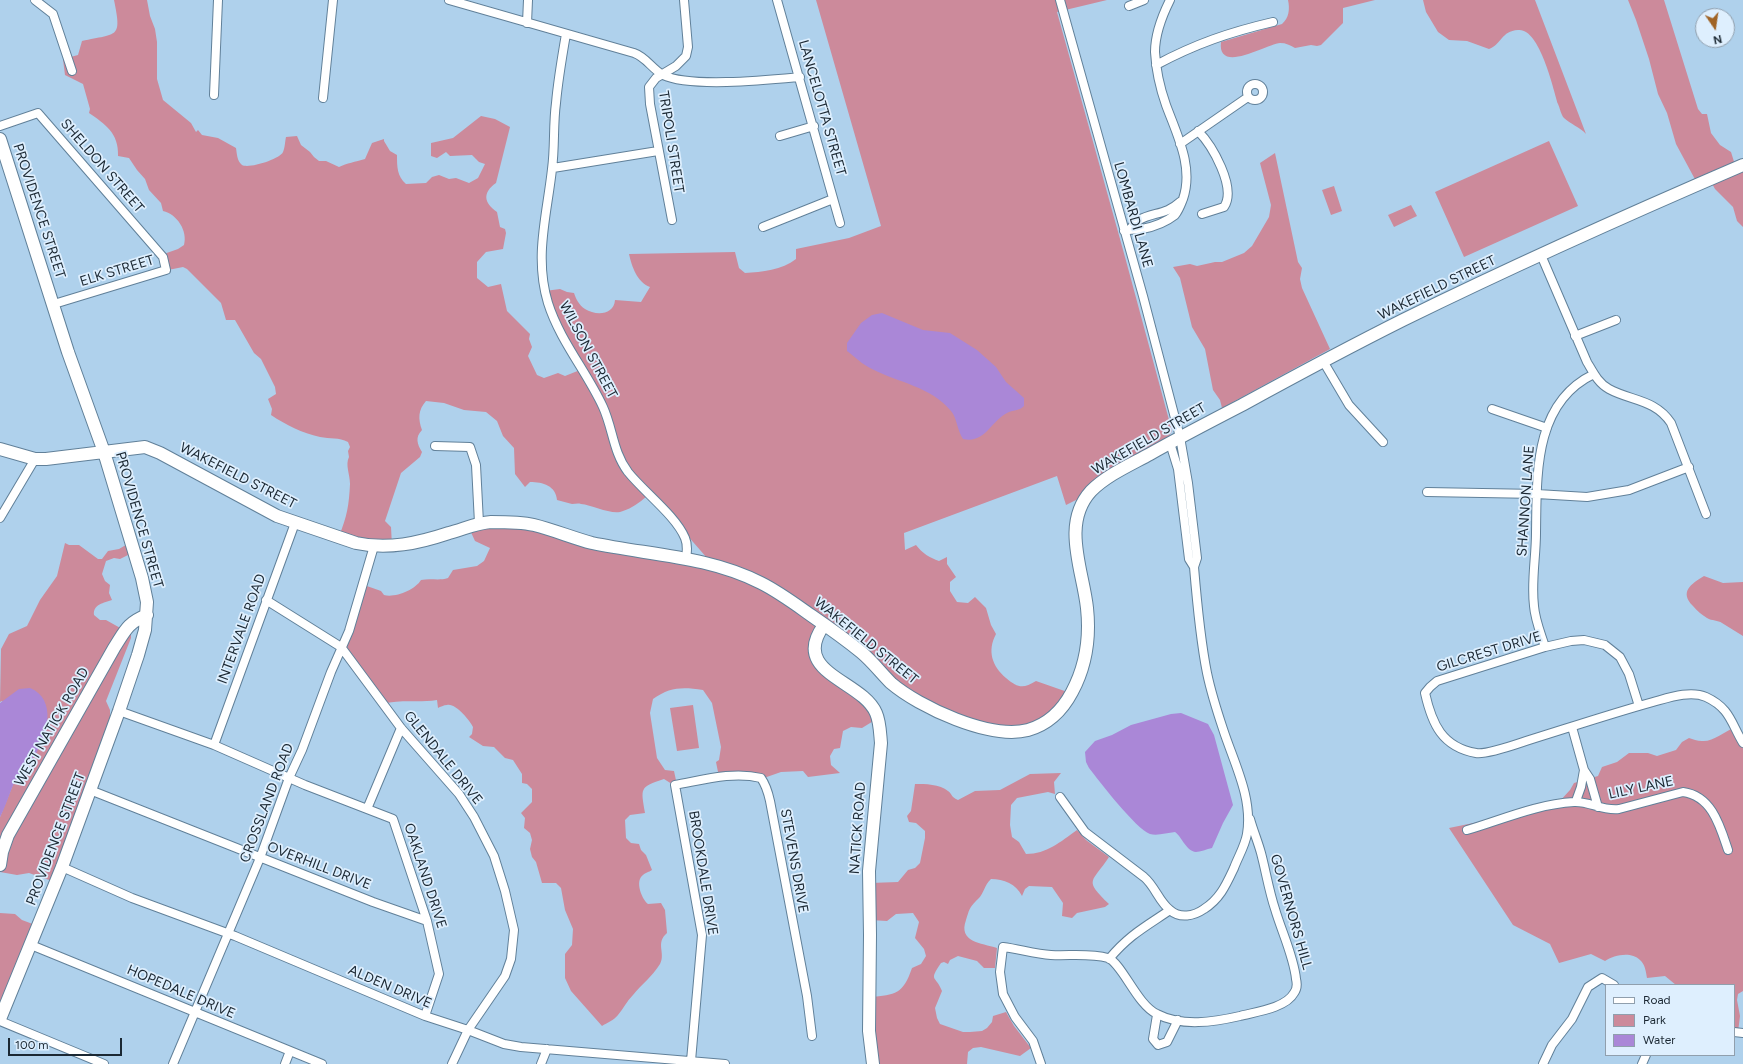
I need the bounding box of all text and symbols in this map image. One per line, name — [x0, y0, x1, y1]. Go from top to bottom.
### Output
north arrow — [1695, 8, 1735, 48]
text: N — [1712, 32, 1723, 46]
street label: LANCELOTTA STREET — [795, 38, 849, 178]
street label: TRIPOLI STREET — [655, 90, 687, 194]
street label: SHELDON STREET — [57, 116, 147, 216]
street label: PROVIDENCE STREET — [9, 141, 69, 281]
street label: LOMBARDI LANE — [1110, 160, 1156, 270]
street label: ELK STREET — [78, 252, 156, 290]
street label: WAKEFIELD STREET — [1375, 252, 1499, 324]
street label: WILSON STREET — [555, 299, 621, 401]
street label: WAKEFIELD STREET — [1089, 400, 1209, 478]
street label: WAKEFIELD STREET — [177, 439, 299, 513]
street label: SHANNON LANE — [1514, 445, 1538, 557]
street label: PROVIDENCE STREET — [111, 450, 167, 590]
street label: INTERVALE ROAD — [214, 572, 270, 686]
street label: WAKEFIELD STREET — [811, 594, 921, 688]
street label: GILCREST DRIVE — [1435, 628, 1543, 676]
street label: WEST NATICK ROAD — [11, 665, 93, 789]
street label: GLENDALE DRIVE — [400, 708, 486, 808]
street label: CROSSLAND ROAD — [237, 741, 297, 865]
street label: PROVIDENCE STREET — [23, 770, 89, 908]
street label: LILY LANE — [1607, 773, 1675, 803]
street label: NATICK ROAD — [846, 781, 870, 875]
street label: STEVENS DRIVE — [777, 808, 811, 914]
street label: BROOKDALE DRIVE — [685, 810, 721, 936]
street label: OAKLAND DRIVE — [400, 821, 450, 931]
street label: OVERHILL DRIVE — [265, 838, 373, 894]
street label: GOVERNORS HILL — [1266, 852, 1316, 972]
street label: HOPEDALE DRIVE — [124, 962, 238, 1022]
street label: ALDEN DRIVE — [346, 962, 434, 1012]
legend — [1605, 984, 1735, 1056]
text: Road — [1643, 993, 1671, 1007]
text: Park — [1643, 1013, 1666, 1027]
scale bar — [10, 1030, 124, 1056]
text: Water — [1643, 1033, 1675, 1047]
text: 100 m — [15, 1038, 49, 1052]

